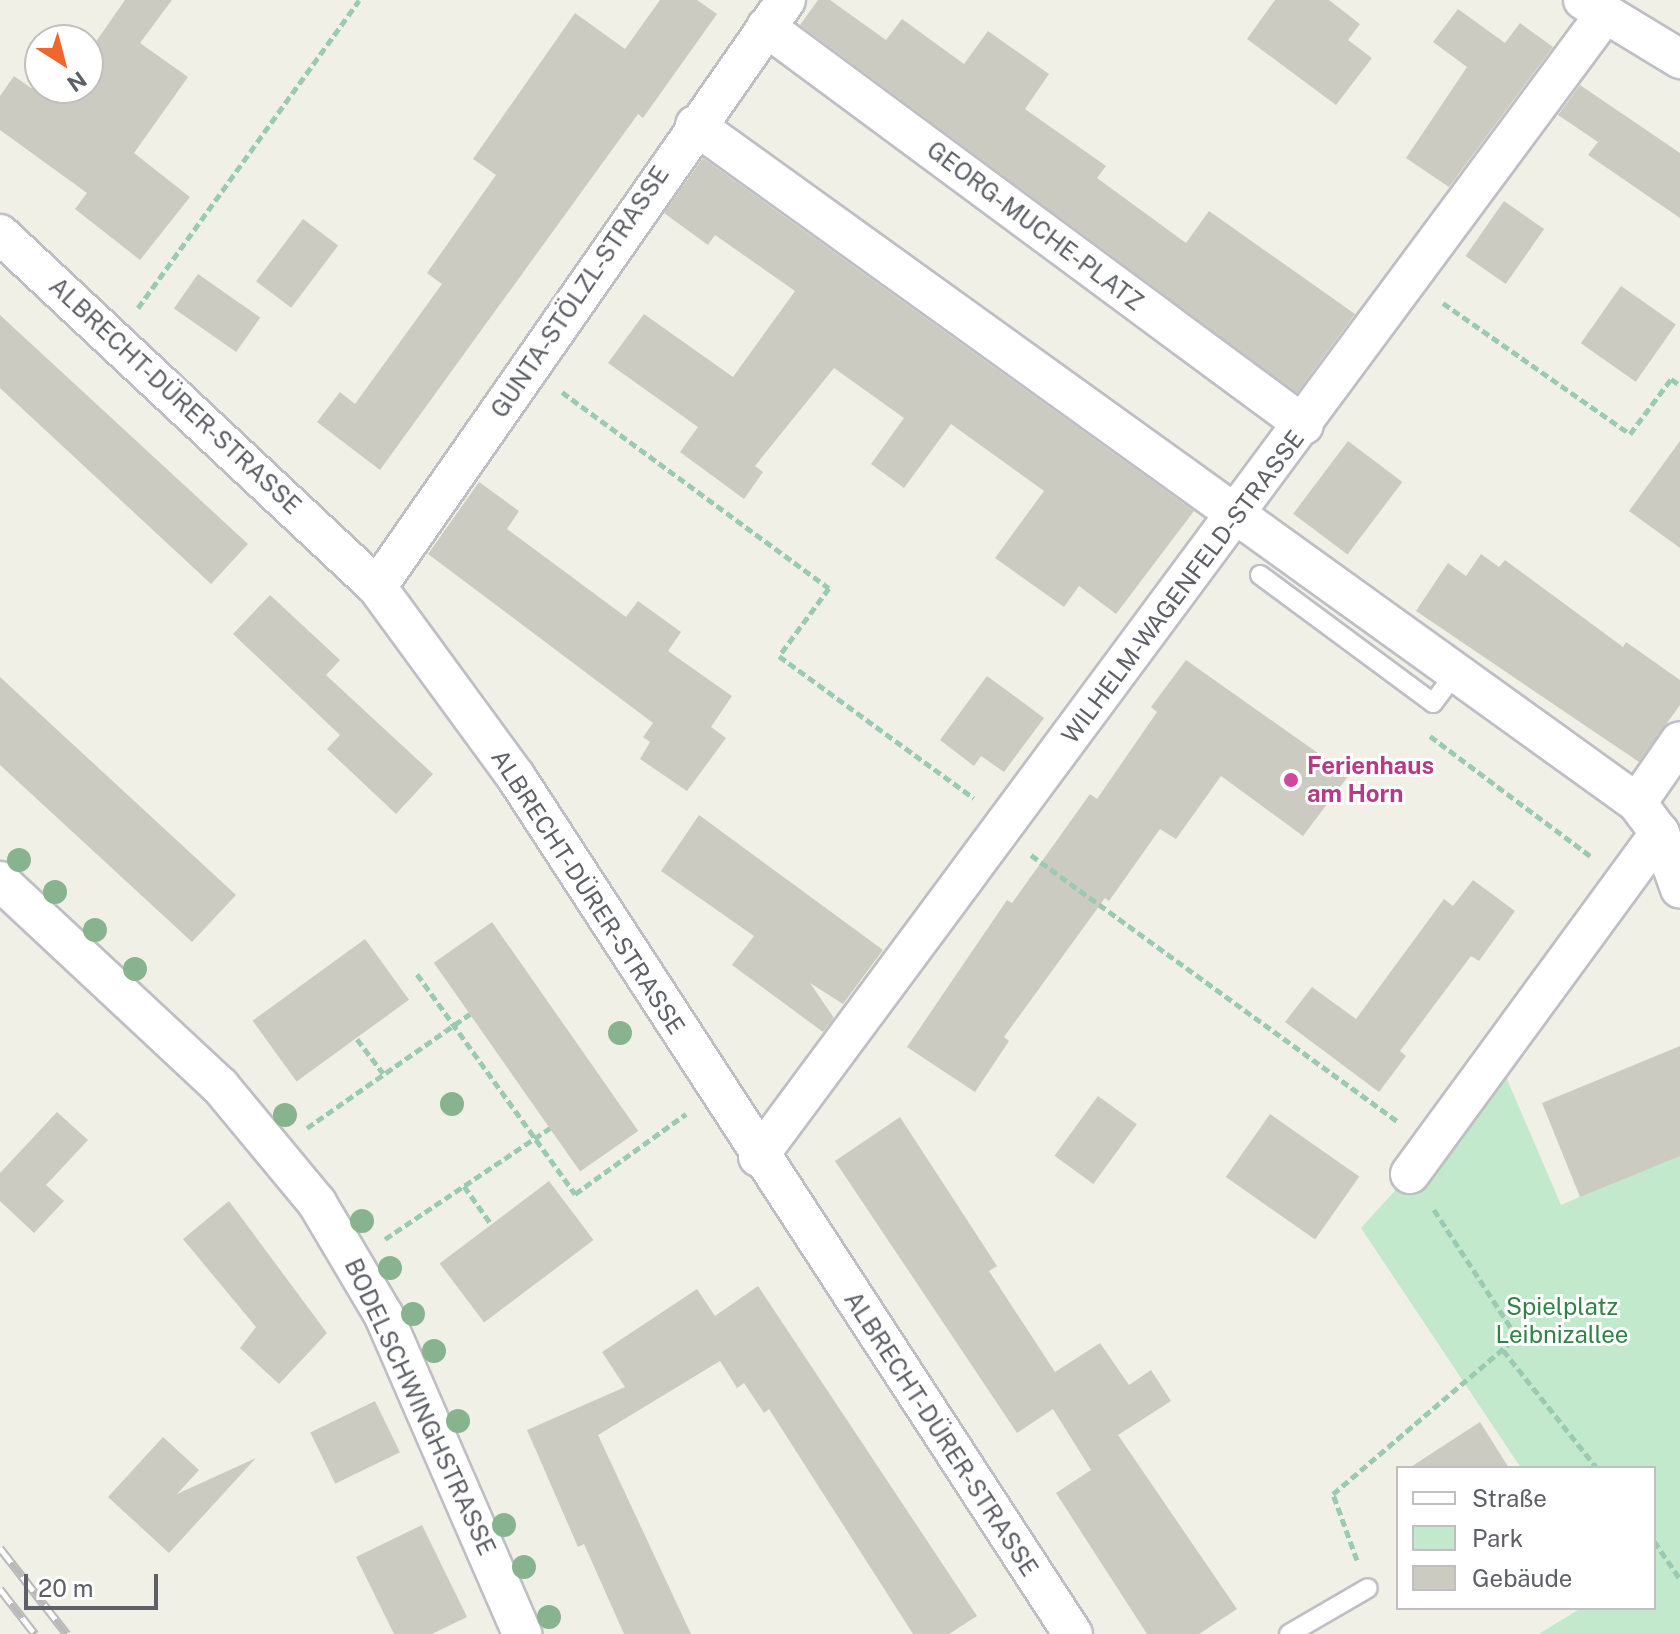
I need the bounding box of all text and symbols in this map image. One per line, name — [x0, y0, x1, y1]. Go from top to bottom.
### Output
north arrow — [24, 24, 104, 104]
text: N — [62, 66, 92, 97]
street label: GEORG-MUCHE-PLATZ — [921, 135, 1149, 317]
street label: GUNTA-STÖLZL-STRASSE — [485, 161, 675, 423]
street label: ALBRECHT-DÜRER-STRASSE — [43, 272, 307, 520]
street label: WILHELM-WAGENFELD-STRASSE — [1056, 425, 1310, 749]
street label: ALBRECHT-DÜRER-STRASSE — [485, 744, 691, 1040]
place label: Ferienhaus am Horn — [1307, 752, 1434, 808]
marker: Ferienhaus am Horn — [1282, 771, 1300, 789]
street label: BODELSCHWINGHSTRASSE — [338, 1254, 502, 1560]
street label: ALBRECHT-DÜRER-STRASSE — [838, 1286, 1044, 1582]
park label: Spielplatz Leibnizallee — [1496, 1293, 1628, 1349]
legend — [1396, 1466, 1656, 1610]
text: Straße — [1472, 1484, 1547, 1512]
text: Park — [1472, 1524, 1523, 1552]
scale bar — [28, 1558, 162, 1608]
text: Gebäude — [1472, 1564, 1572, 1592]
text: 20 m — [38, 1574, 94, 1602]

